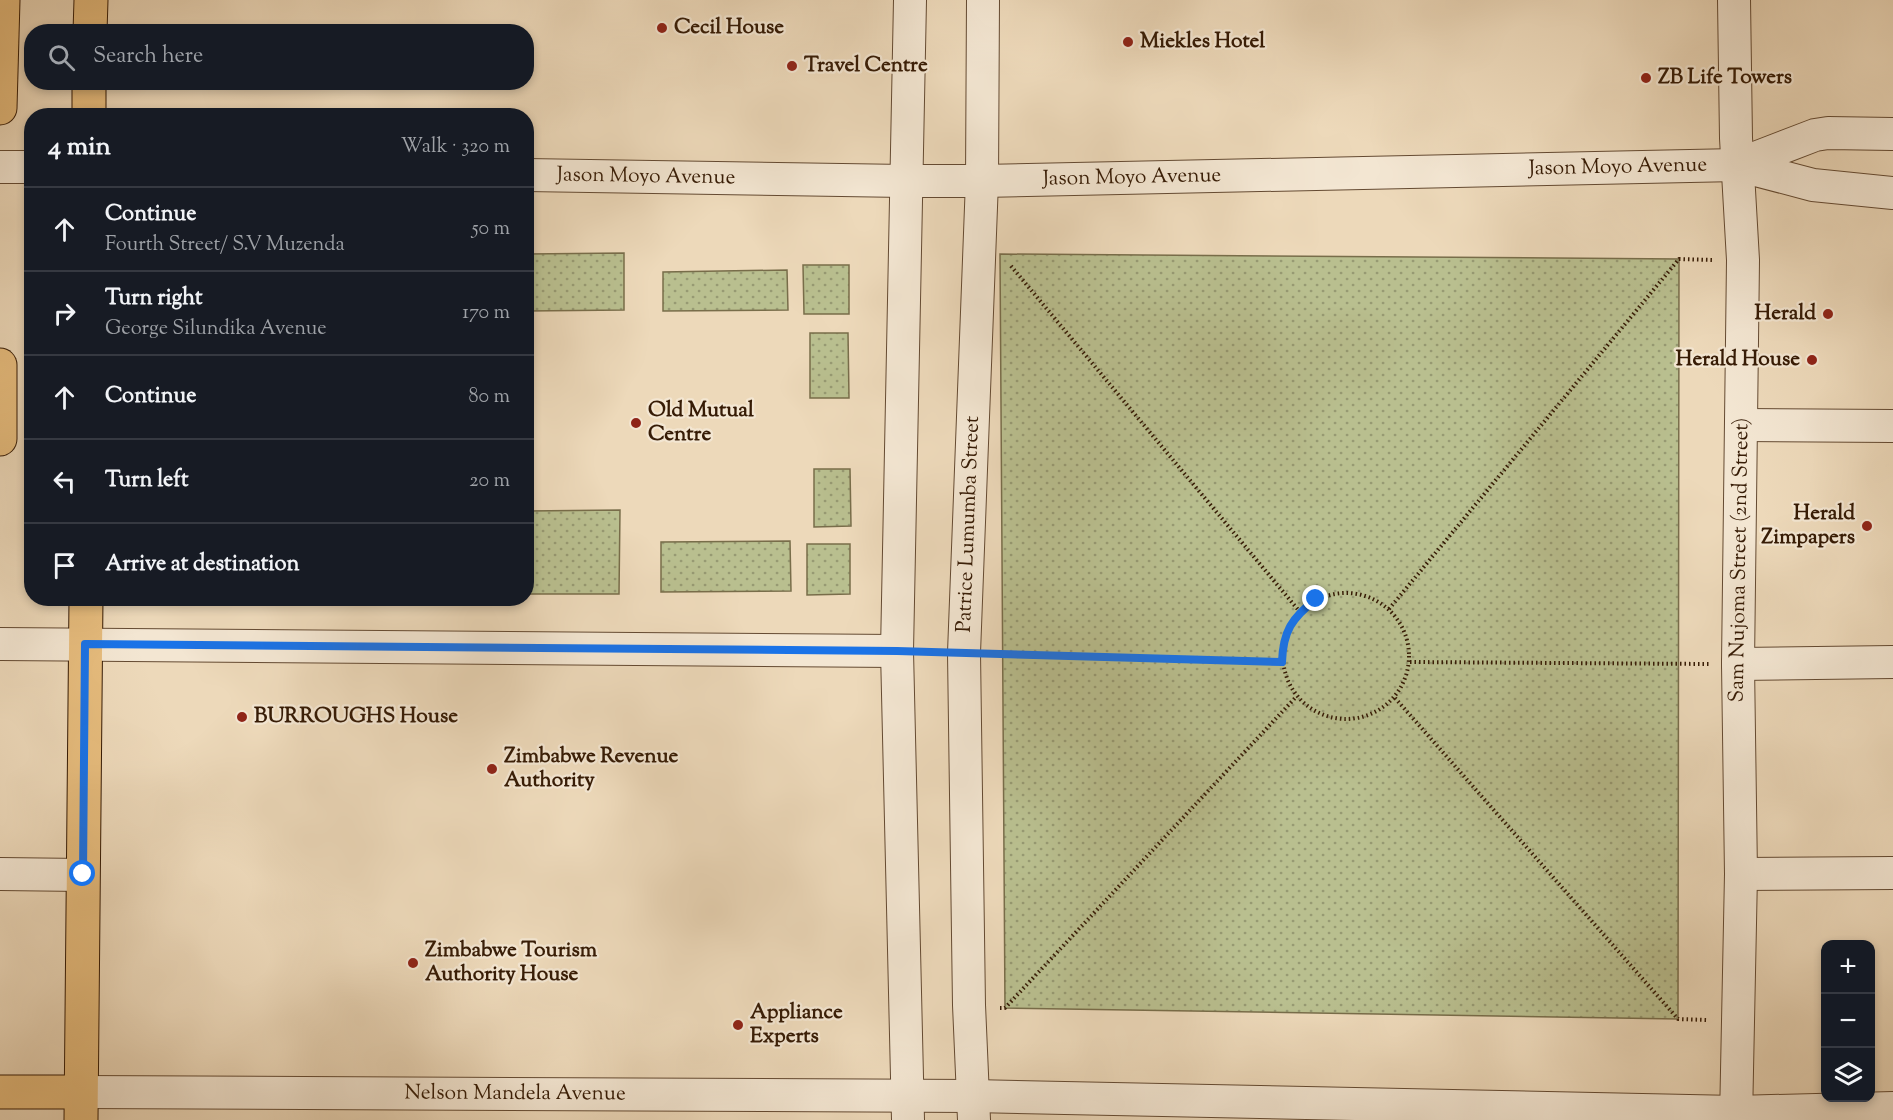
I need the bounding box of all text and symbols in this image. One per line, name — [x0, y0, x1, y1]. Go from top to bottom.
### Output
place label: Cecil House — [674, 13, 784, 43]
marker: Cecil House — [655, 21, 669, 35]
search box — [24, 24, 534, 90]
place label: Miekles Hotel — [1140, 27, 1265, 57]
marker: Miekles Hotel — [1121, 35, 1135, 49]
icon: search — [45, 41, 78, 74]
text: Search here — [93, 41, 203, 73]
place label: Travel Centre — [804, 51, 928, 81]
marker: Travel Centre — [785, 59, 799, 73]
place label: ZB Life Towers — [1658, 63, 1792, 93]
marker: ZB Life Towers — [1639, 71, 1653, 85]
text: 4 min — [48, 129, 111, 166]
text: Walk · 320 m — [401, 133, 510, 162]
street label: Jason Moyo Avenue — [1527, 151, 1707, 184]
street label: Jason Moyo Avenue — [555, 160, 736, 193]
street label: Jason Moyo Avenue — [1041, 161, 1222, 195]
text: Continue — [105, 199, 196, 231]
icon: ahead — [48, 213, 81, 246]
text: 50 m — [472, 215, 510, 244]
text: Fourth Street/ S.V Muzenda — [105, 231, 345, 260]
text: Turn right — [105, 283, 202, 315]
icon: right — [48, 297, 81, 330]
text: 170 m — [462, 299, 510, 328]
place label: Herald — [1755, 299, 1816, 329]
marker: Herald — [1821, 307, 1835, 321]
text: George Silundika Avenue — [105, 315, 327, 344]
place label: Herald House — [1676, 345, 1800, 375]
marker: Herald House — [1805, 353, 1819, 367]
icon: ahead — [48, 381, 81, 414]
text: Continue — [105, 381, 196, 413]
text: 80 m — [469, 383, 510, 412]
place label: Old Mutual Centre — [648, 396, 754, 450]
street label: Patrice Lumumba Street — [950, 415, 988, 633]
marker: Old Mutual Centre — [629, 416, 643, 430]
street label: Sam Nujoma Street (2nd Street) — [1723, 417, 1757, 703]
icon: left — [48, 465, 81, 498]
text: Turn left — [105, 465, 188, 497]
text: 20 m — [469, 467, 510, 496]
place label: Herald Zimpapers — [1761, 499, 1855, 553]
marker: Herald Zimpapers — [1860, 519, 1874, 533]
icon: arrive — [48, 549, 81, 582]
text: Arrive at destination — [105, 549, 300, 581]
route end — [1302, 585, 1328, 611]
place label: BURROUGHS House — [254, 702, 458, 732]
marker: BURROUGHS House — [235, 710, 249, 724]
place label: Zimbabwe Revenue Authority — [504, 742, 679, 796]
marker: Zimbabwe Revenue Authority — [485, 762, 499, 776]
route start — [69, 860, 95, 886]
place label: Zimbabwe Tourism Authority House — [425, 936, 598, 990]
map controls — [1821, 940, 1875, 1102]
button: + — [1821, 940, 1875, 994]
marker: Zimbabwe Tourism Authority House — [406, 956, 420, 970]
button: − — [1821, 994, 1875, 1048]
place label: Appliance Experts — [750, 998, 843, 1052]
marker: Appliance Experts — [731, 1018, 745, 1032]
button: layers — [1821, 1048, 1875, 1102]
street label: Nelson Mandela Avenue — [404, 1078, 626, 1109]

